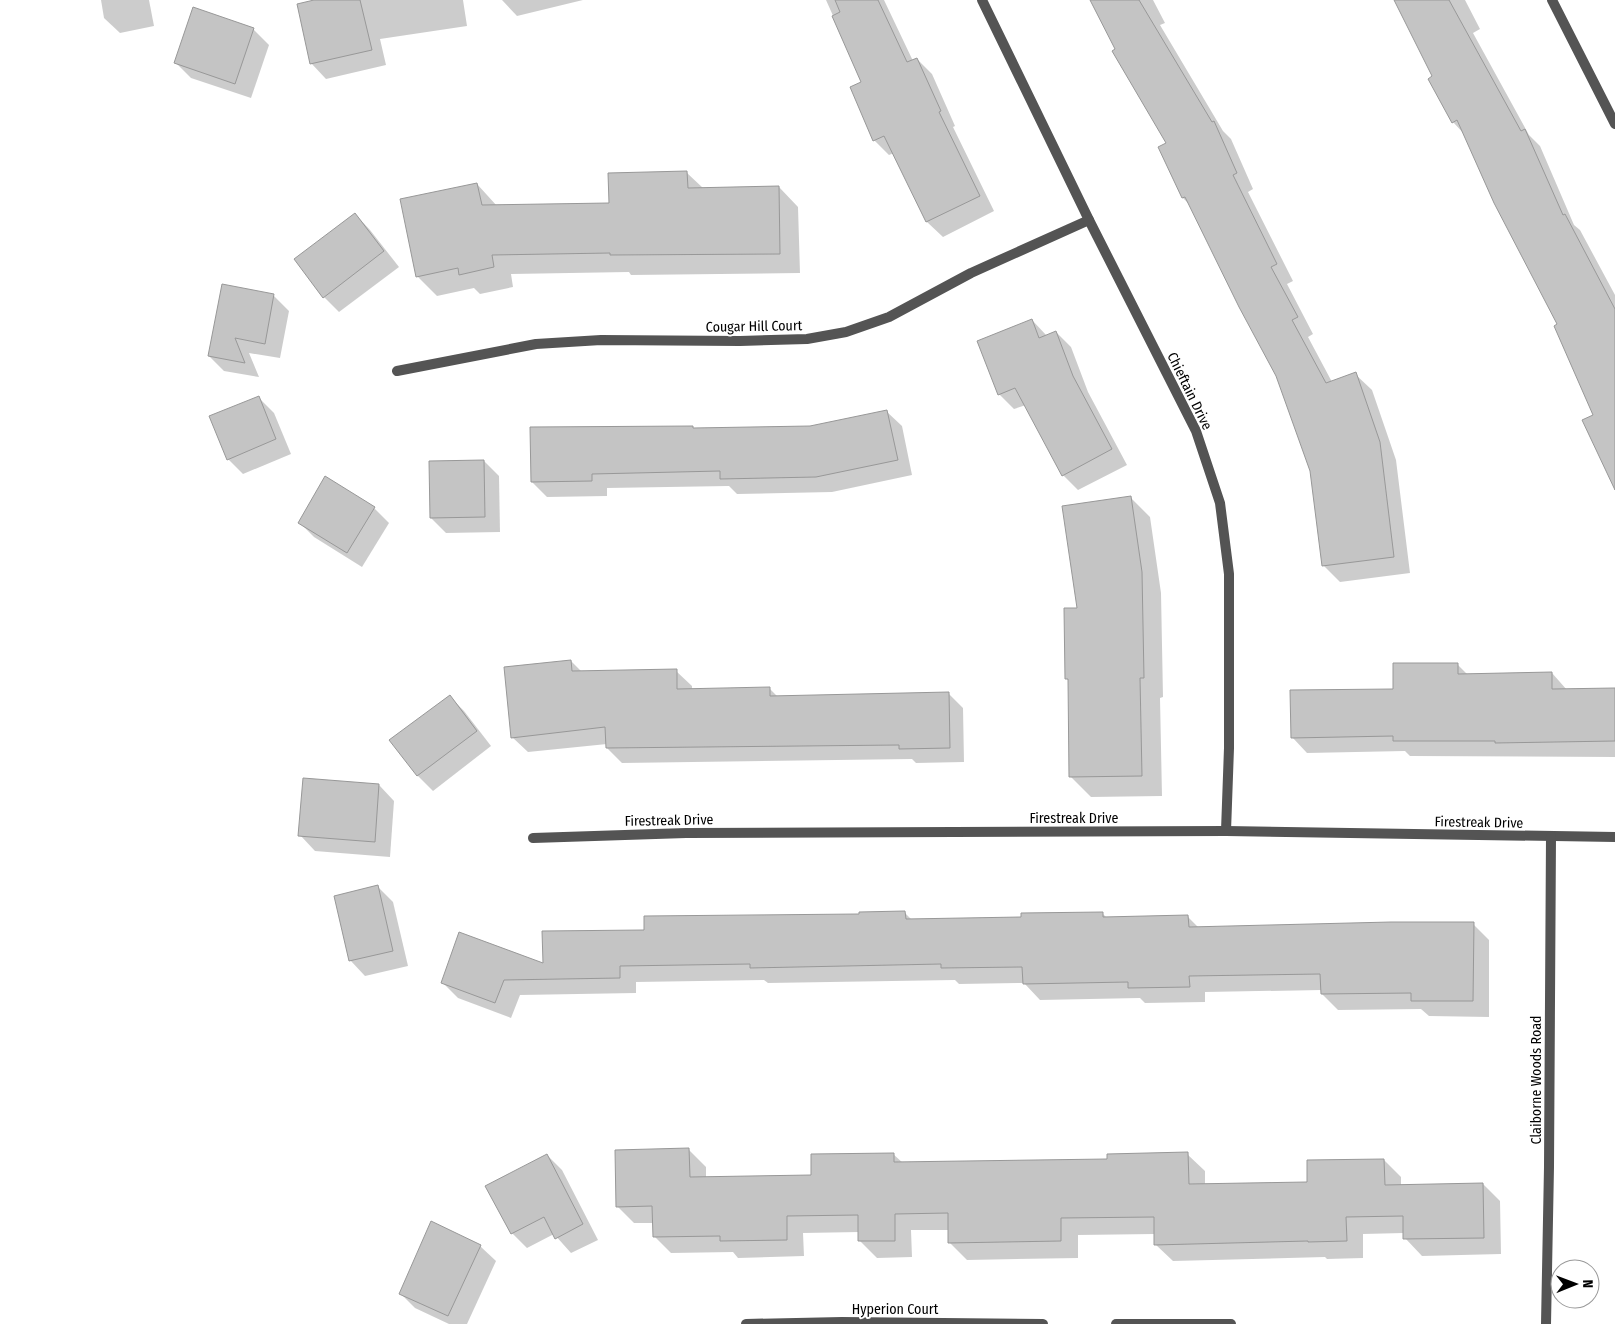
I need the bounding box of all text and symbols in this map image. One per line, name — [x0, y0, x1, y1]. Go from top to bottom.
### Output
street label: Cougar Hill Court — [706, 317, 803, 336]
street label: Chieftain Drive — [1163, 350, 1216, 433]
street label: Firestreak Drive — [1030, 810, 1118, 827]
street label: Firestreak Drive — [624, 811, 714, 830]
street label: Firestreak Drive — [1434, 813, 1524, 832]
street label: Claiborne Woods Road — [1528, 1015, 1545, 1145]
north arrow — [1550, 1259, 1600, 1309]
text: N — [1579, 1279, 1596, 1288]
street label: Hyperion Court — [852, 1301, 939, 1318]

